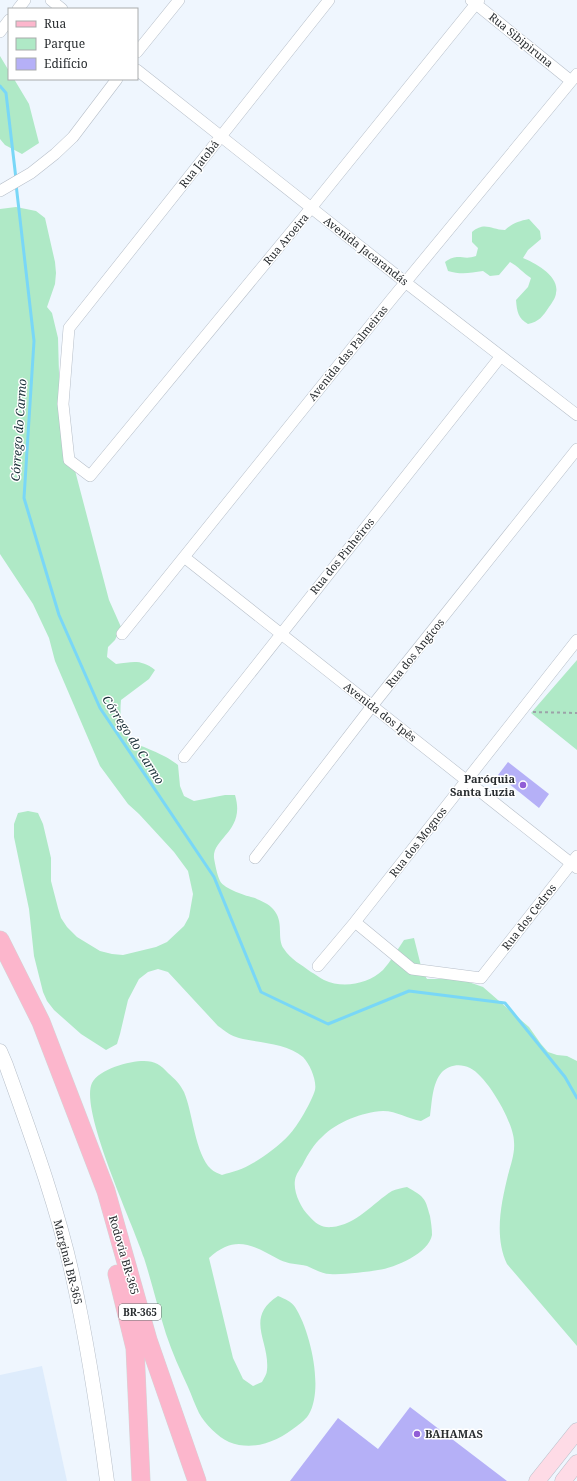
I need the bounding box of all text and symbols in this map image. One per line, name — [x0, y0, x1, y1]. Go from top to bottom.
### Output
legend — [8, 8, 138, 80]
street label: Rua Sibipiruna — [486, 9, 557, 70]
text: Rua — [44, 15, 66, 32]
text: Parque — [44, 35, 85, 52]
text: Edifício — [44, 55, 88, 72]
street label: Rua Jatobá — [175, 137, 222, 191]
street label: Rua Aroeira — [260, 210, 312, 268]
street label: Avenida Jacarandás — [321, 213, 412, 288]
street label: Avenida das Palmeiras — [304, 302, 391, 404]
water label: Córrego do Carmo — [6, 378, 31, 482]
street label: Rua dos Pinheiros — [306, 514, 377, 597]
street label: Rua dos Angicos — [382, 615, 447, 691]
street label: Avenida dos Ipês — [341, 679, 420, 745]
water label: Córrego do Carmo — [98, 692, 169, 788]
place label: Paróquia Santa Luzia — [450, 771, 515, 799]
marker: Paróquia Santa Luzia — [518, 780, 528, 790]
street label: Rua dos Mognos — [385, 803, 450, 880]
street label: Rua dos Cedros — [498, 881, 559, 953]
street label: Rodovia BR-365 — [106, 1213, 143, 1296]
street label: Marginal BR-365 — [51, 1218, 86, 1306]
road number: BR-365 — [119, 1304, 161, 1320]
place label: BAHAMAS — [425, 1426, 483, 1441]
marker: BAHAMAS — [412, 1429, 422, 1439]

